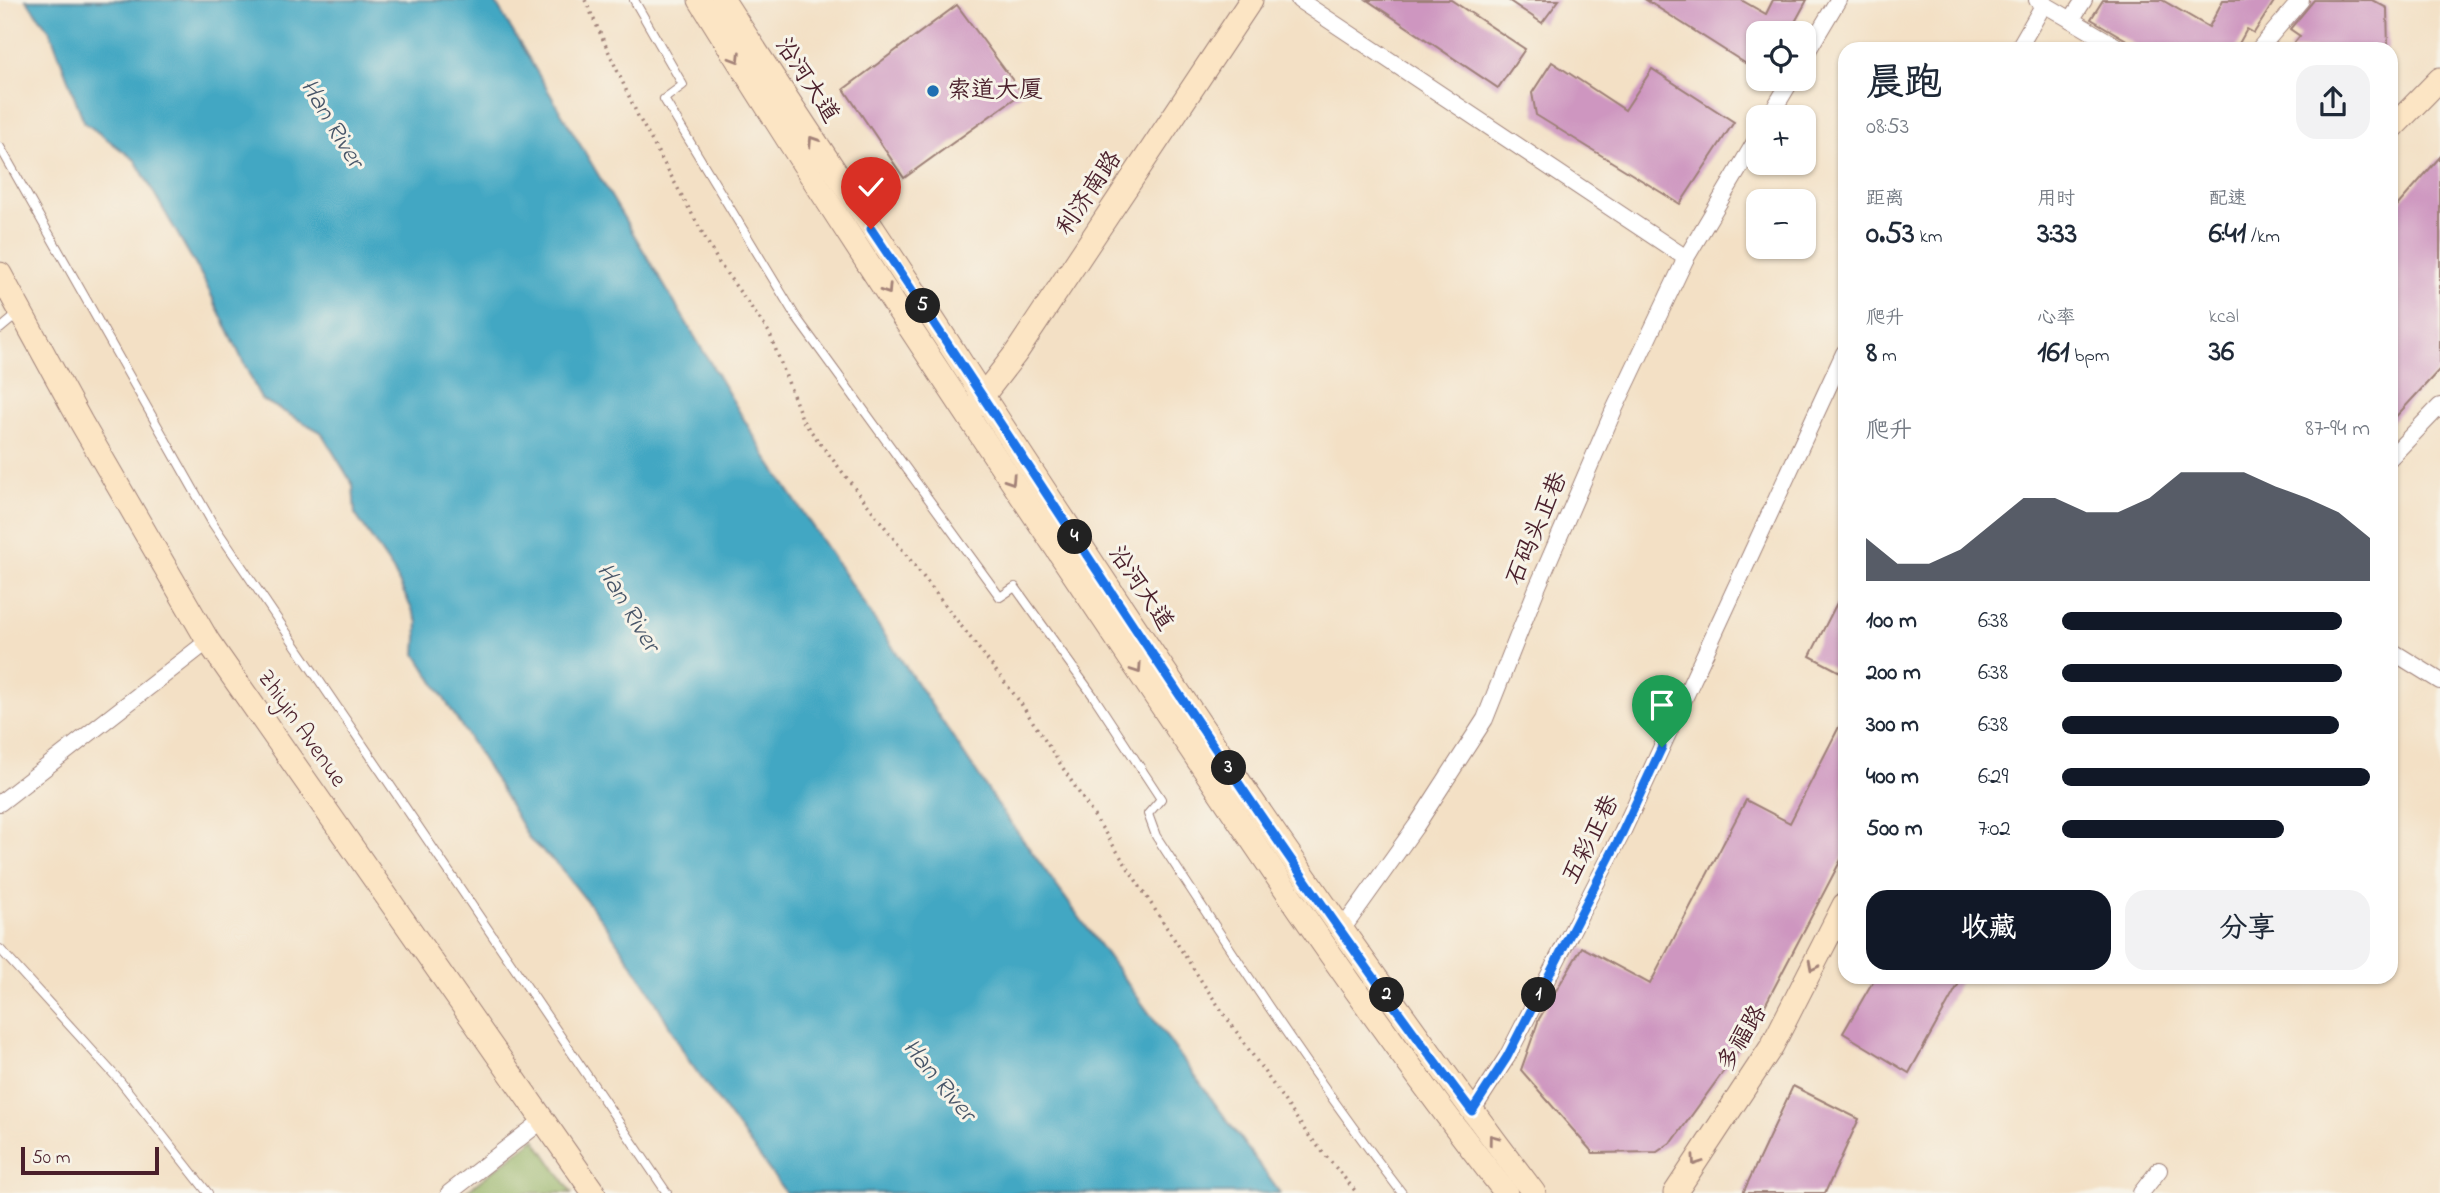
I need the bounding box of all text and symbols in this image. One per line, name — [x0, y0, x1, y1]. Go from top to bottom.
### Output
map controls — [1746, 21, 1816, 259]
button: locate — [1746, 21, 1816, 91]
street label: 沿河大道 — [765, 31, 847, 131]
one-way arrow — [728, 50, 740, 63]
text: 晨跑 — [1866, 57, 1942, 113]
button: share — [2296, 65, 2370, 139]
water label: Han River — [289, 72, 374, 178]
place label: 索道大厦 — [947, 74, 1043, 109]
marker: 索道大厦 — [925, 83, 941, 99]
button: + — [1746, 105, 1816, 175]
text: 08:53 — [1866, 111, 1909, 144]
one-way arrow — [809, 136, 822, 149]
street label: 利济南路 — [1049, 144, 1131, 244]
pin — [841, 157, 901, 229]
icon: check — [852, 168, 890, 206]
text: 距离 — [1866, 186, 1904, 213]
text: 用时 — [2037, 186, 2075, 213]
text: 配速 — [2209, 186, 2247, 213]
button: − — [1746, 189, 1816, 259]
text: 0.53 — [1866, 213, 1915, 257]
text: 3:33 — [2037, 213, 2077, 257]
text: 6:41 — [2209, 213, 2246, 257]
text: km — [1915, 224, 1942, 251]
text: /km — [2246, 224, 2280, 251]
one-way arrow — [878, 282, 891, 295]
pin: 5 — [906, 288, 940, 324]
text: 5 — [917, 292, 928, 319]
text: kcal — [2209, 304, 2239, 331]
text: 爬升 — [1866, 305, 1904, 332]
text: 心率 — [2037, 305, 2075, 332]
text: 36 — [2209, 331, 2234, 375]
text: 8 — [1866, 332, 1877, 376]
text: 161 — [2037, 332, 2070, 376]
text: m — [1877, 343, 1897, 370]
text: bpm — [2070, 343, 2109, 370]
text: 87–94 m — [2305, 413, 2370, 446]
text: 爬升 — [1866, 415, 1912, 448]
street label: 石码头正巷 — [1498, 467, 1578, 591]
one-way arrow — [1003, 472, 1016, 485]
pin: 4 — [1058, 520, 1092, 554]
text: 4 — [1071, 523, 1078, 550]
street label: 沿河大道 — [1099, 539, 1181, 639]
water label: Han River — [585, 556, 670, 662]
text: 100 m — [1866, 605, 1917, 638]
text: 6:38 — [1978, 605, 2008, 638]
text: 200 m — [1866, 657, 1921, 690]
text: 6:38 — [1978, 657, 2008, 690]
one-way arrow — [1129, 662, 1142, 675]
street label: Zhiyin Avenue — [247, 663, 355, 796]
pin — [1632, 675, 1692, 747]
icon: arrive — [1643, 686, 1681, 724]
text: 300 m — [1866, 709, 1919, 742]
text: 6:38 — [1978, 709, 2008, 742]
pin: 3 — [1212, 750, 1246, 786]
text: 3 — [1225, 754, 1232, 781]
text: 400 m — [1866, 761, 1919, 794]
text: 6:29 — [1978, 761, 2008, 794]
street label: 五彩正巷 — [1555, 789, 1629, 891]
text: 500 m — [1866, 813, 1923, 846]
text: 7:02 — [1978, 813, 2011, 846]
button: 收藏 — [1866, 890, 2111, 970]
button: 分享 — [2125, 890, 2370, 970]
one-way arrow — [1808, 959, 1822, 971]
pin: 2 — [1370, 978, 1404, 1012]
pin: 1 — [1522, 978, 1556, 1012]
text: 2 — [1382, 981, 1391, 1008]
text: 1 — [1535, 981, 1542, 1008]
street label: 多福路 — [1709, 999, 1777, 1079]
water label: Han River — [892, 1031, 986, 1133]
one-way arrow — [1489, 1134, 1501, 1146]
scale bar — [21, 1144, 159, 1176]
text: 50 m — [32, 1145, 71, 1172]
one-way arrow — [1691, 1153, 1704, 1166]

